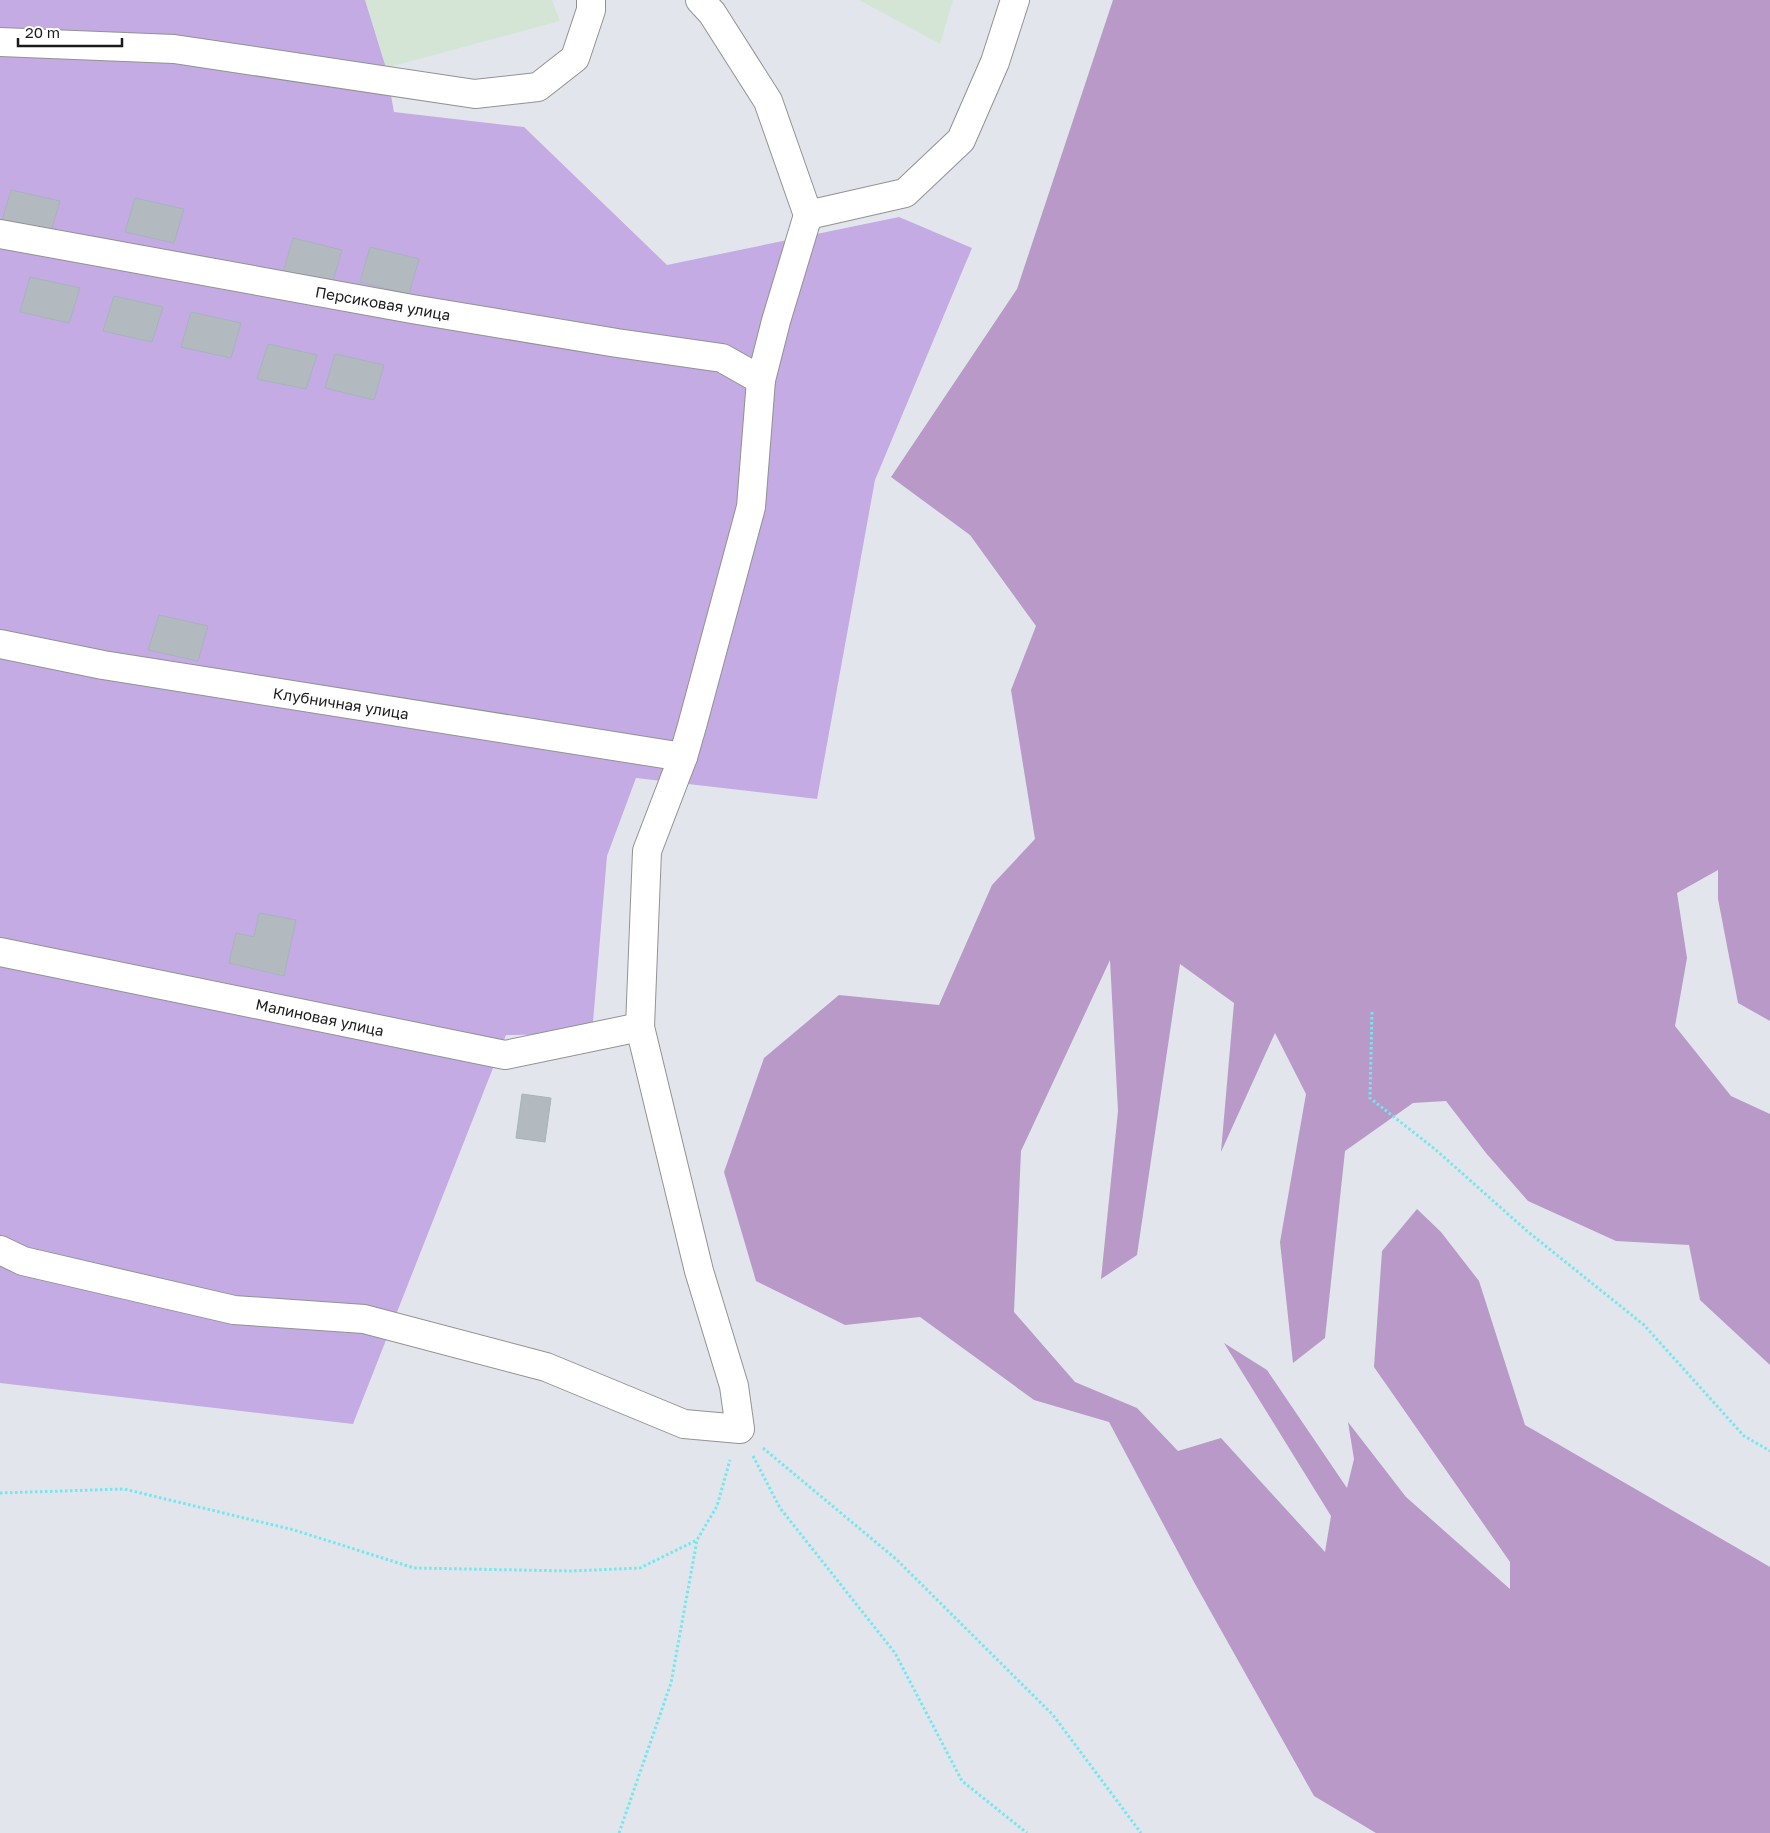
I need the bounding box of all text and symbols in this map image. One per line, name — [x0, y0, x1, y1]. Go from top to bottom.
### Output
scale bar — [18, 15, 121, 47]
text: 20 m — [25, 23, 60, 41]
street label: Персиковая улица — [314, 282, 452, 324]
street label: Клубничная улица — [272, 683, 410, 723]
street label: Малиновая улица — [254, 995, 386, 1039]

